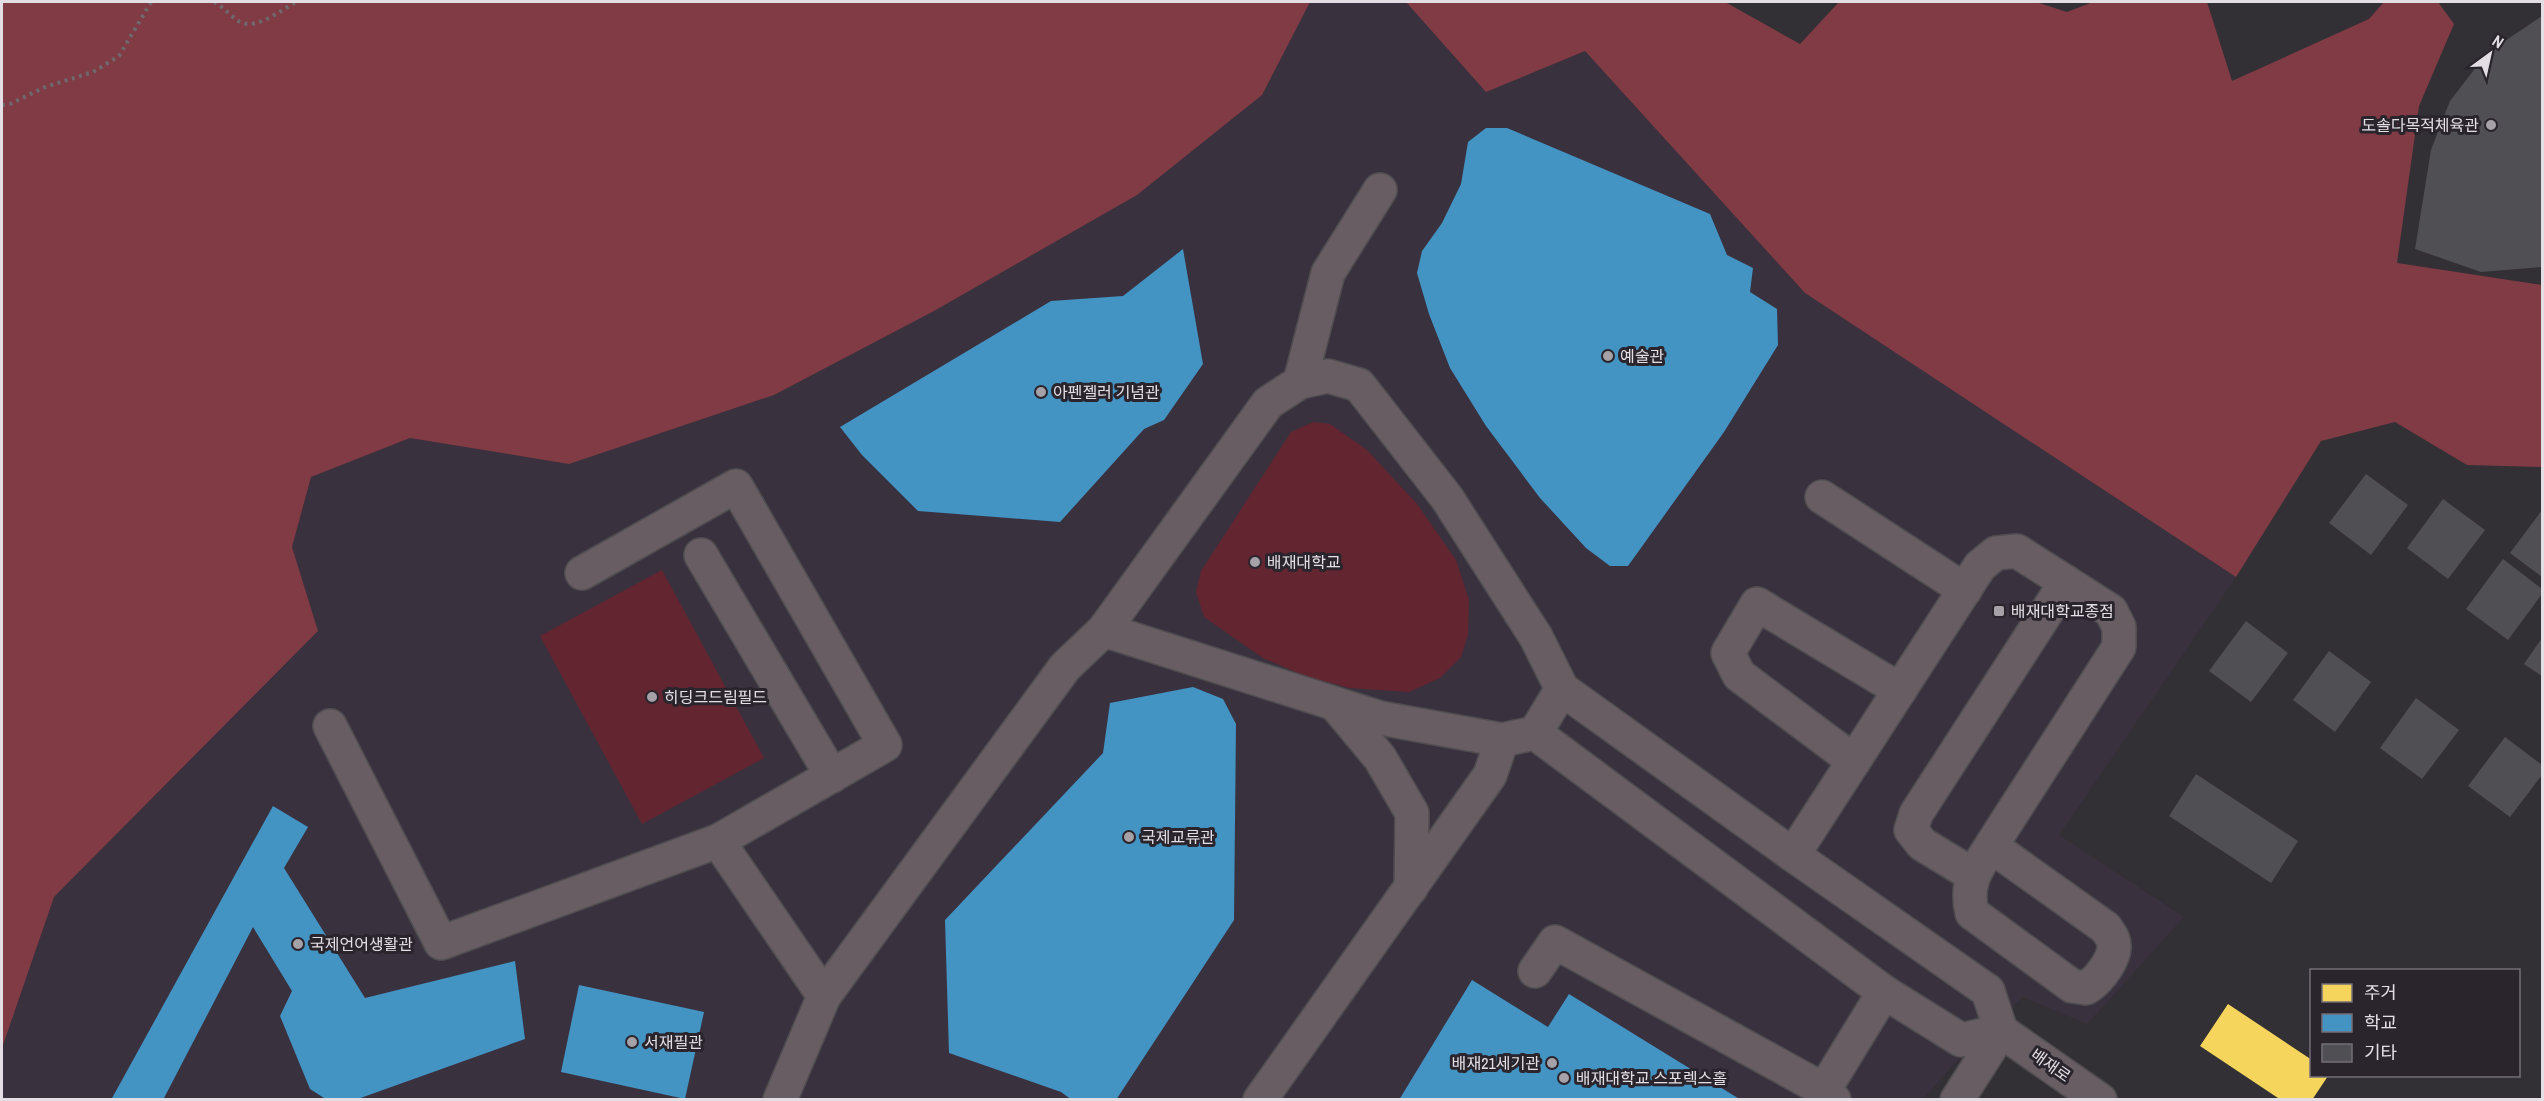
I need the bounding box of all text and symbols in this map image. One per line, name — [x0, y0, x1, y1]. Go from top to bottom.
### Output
north arrow — [2460, 24, 2520, 84]
text: N — [2488, 30, 2508, 53]
place label: 도솔다목적체육관 — [2361, 114, 2479, 136]
marker: 도솔다목적체육관 — [2484, 118, 2498, 132]
place label: 예술관 — [1620, 345, 1664, 367]
marker: 예술관 — [1601, 349, 1615, 363]
place label: 아펜젤러 기념관 — [1053, 381, 1160, 403]
marker: 아펜젤러 기념관 — [1034, 385, 1048, 399]
place label: 배재대학교 — [1267, 551, 1341, 573]
marker: 배재대학교 — [1248, 555, 1262, 569]
place label: 배재대학교종점 — [2011, 600, 2114, 622]
marker: 배재대학교종점 — [1992, 604, 2006, 618]
place label: 히딩크드림필드 — [664, 686, 767, 708]
marker: 히딩크드림필드 — [645, 690, 659, 704]
place label: 국제교류관 — [1141, 826, 1215, 848]
marker: 국제교류관 — [1122, 830, 1136, 844]
place label: 국제언어생활관 — [310, 933, 413, 955]
marker: 국제언어생활관 — [291, 937, 305, 951]
legend — [2310, 969, 2520, 1077]
text: 주거 — [2364, 980, 2397, 1005]
text: 학교 — [2364, 1010, 2397, 1035]
place label: 서재필관 — [644, 1031, 703, 1053]
marker: 서재필관 — [625, 1035, 639, 1049]
text: 기타 — [2364, 1040, 2398, 1065]
street label: 배재로 — [2027, 1043, 2076, 1087]
place label: 배재21세기관 — [1452, 1052, 1540, 1074]
marker: 배재21세기관 — [1545, 1056, 1559, 1070]
place label: 배재대학교 스포렉스홀 — [1576, 1067, 1727, 1089]
marker: 배재대학교 스포렉스홀 — [1557, 1071, 1571, 1085]

